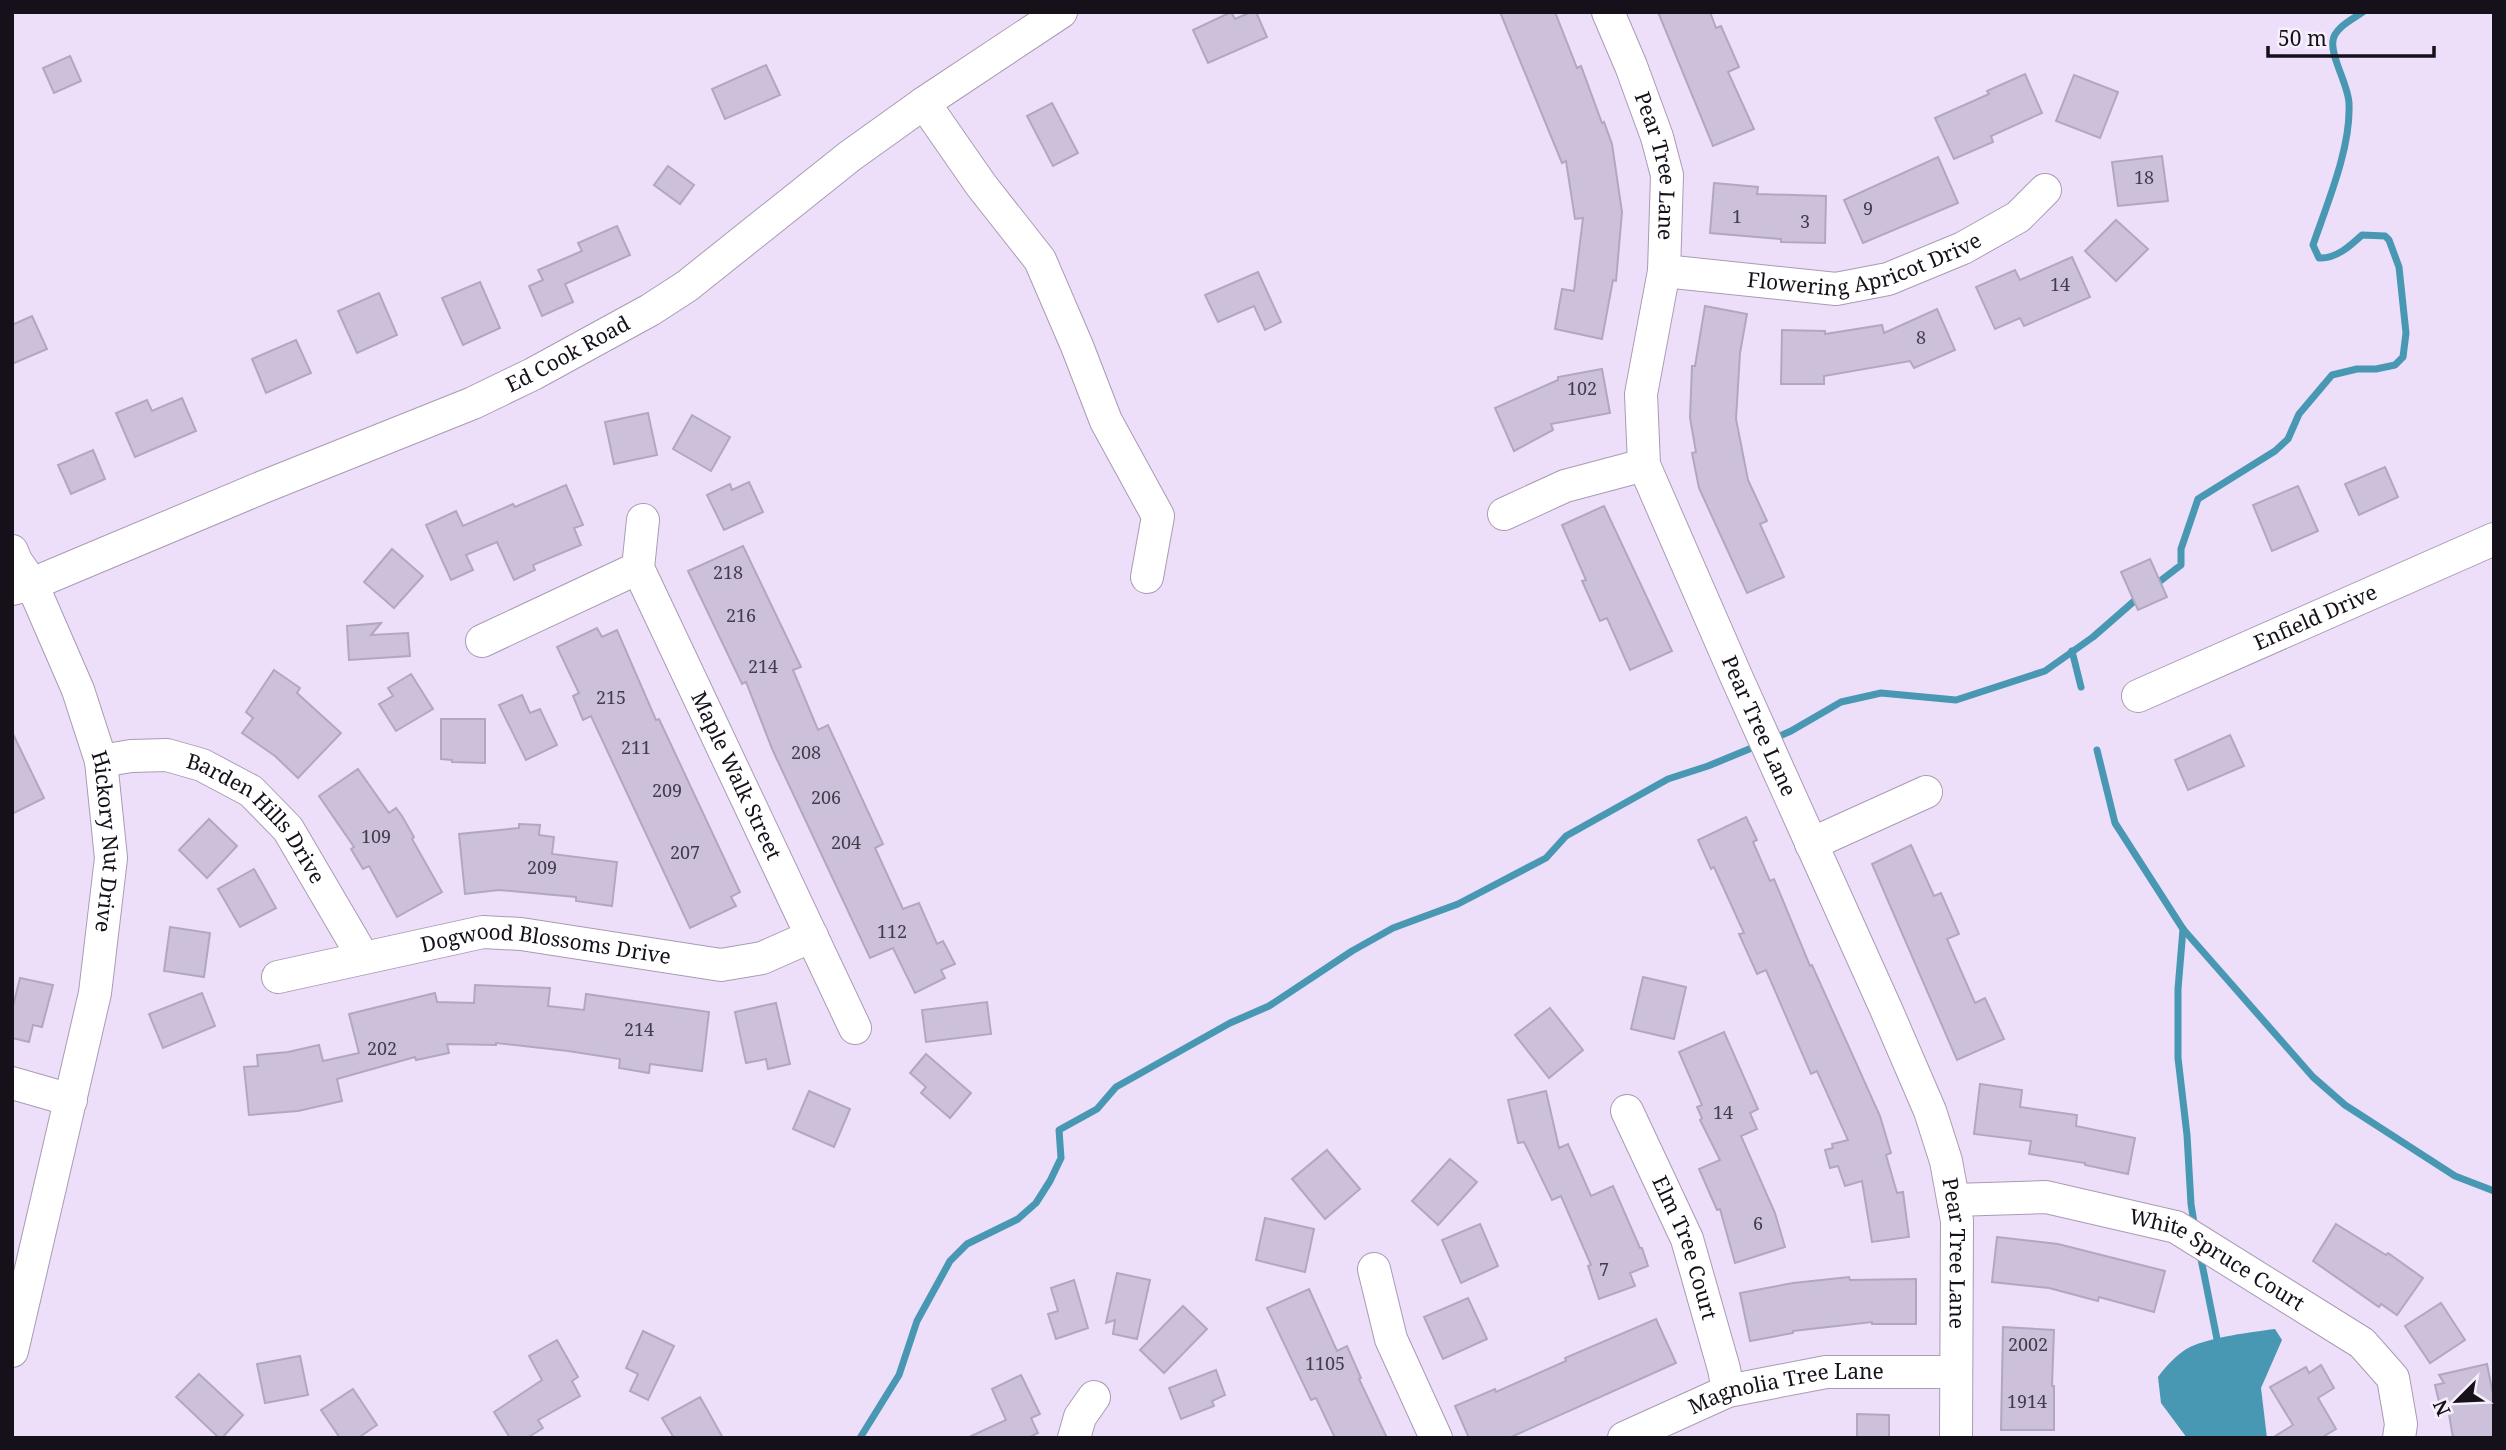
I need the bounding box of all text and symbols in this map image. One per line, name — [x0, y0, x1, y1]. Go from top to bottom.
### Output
scale bar — [2268, 14, 2434, 58]
text: 50 m — [2278, 24, 2327, 52]
street label: Pear Tree Lane — [1629, 88, 1682, 241]
house number: 18 — [2134, 165, 2154, 189]
house number: 9 — [1863, 196, 1873, 220]
house number: 1 — [1732, 204, 1742, 228]
house number: 3 — [1800, 209, 1810, 233]
street label: Flowering Apricot Drive — [1746, 226, 1986, 302]
house number: 14 — [2050, 272, 2070, 296]
street label: Ed Cook Road — [501, 309, 635, 398]
house number: 8 — [1916, 325, 1926, 349]
house number: 102 — [1567, 376, 1597, 400]
house number: 218 — [713, 560, 743, 584]
street label: Enfield Drive — [2249, 577, 2381, 656]
house number: 216 — [726, 603, 756, 627]
street label: Pear Tree Lane — [1716, 651, 1803, 801]
house number: 214 — [748, 654, 778, 678]
house number: 215 — [596, 685, 626, 709]
street label: Maple Walk Street — [685, 687, 789, 864]
house number: 211 — [621, 735, 651, 759]
house number: 208 — [791, 740, 821, 764]
street label: Barden Hills Drive — [184, 746, 332, 888]
street label: Hickory Nut Drive — [85, 747, 127, 934]
house number: 209 — [652, 778, 682, 802]
house number: 206 — [811, 785, 841, 809]
house number: 109 — [361, 824, 391, 848]
house number: 204 — [831, 830, 861, 854]
house number: 207 — [670, 840, 700, 864]
house number: 209 — [527, 855, 557, 879]
street label: Dogwood Blossoms Drive — [418, 916, 673, 970]
house number: 112 — [877, 919, 907, 943]
house number: 214 — [624, 1017, 654, 1041]
house number: 202 — [367, 1036, 397, 1060]
house number: 14 — [1713, 1100, 1733, 1124]
street label: Elm Tree Court — [1646, 1171, 1724, 1323]
street label: Pear Tree Lane — [1936, 1175, 1972, 1329]
street label: White Spruce Court — [2127, 1202, 2310, 1317]
house number: 6 — [1753, 1211, 1763, 1235]
house number: 7 — [1599, 1257, 1609, 1281]
house number: 2002 — [2008, 1332, 2048, 1356]
house number: 1105 — [1305, 1351, 1345, 1375]
street label: Magnolia Tree Lane — [1684, 1357, 1884, 1420]
north arrow — [2422, 1366, 2492, 1436]
house number: 1914 — [2007, 1389, 2047, 1413]
text: N — [2427, 1396, 2456, 1420]

